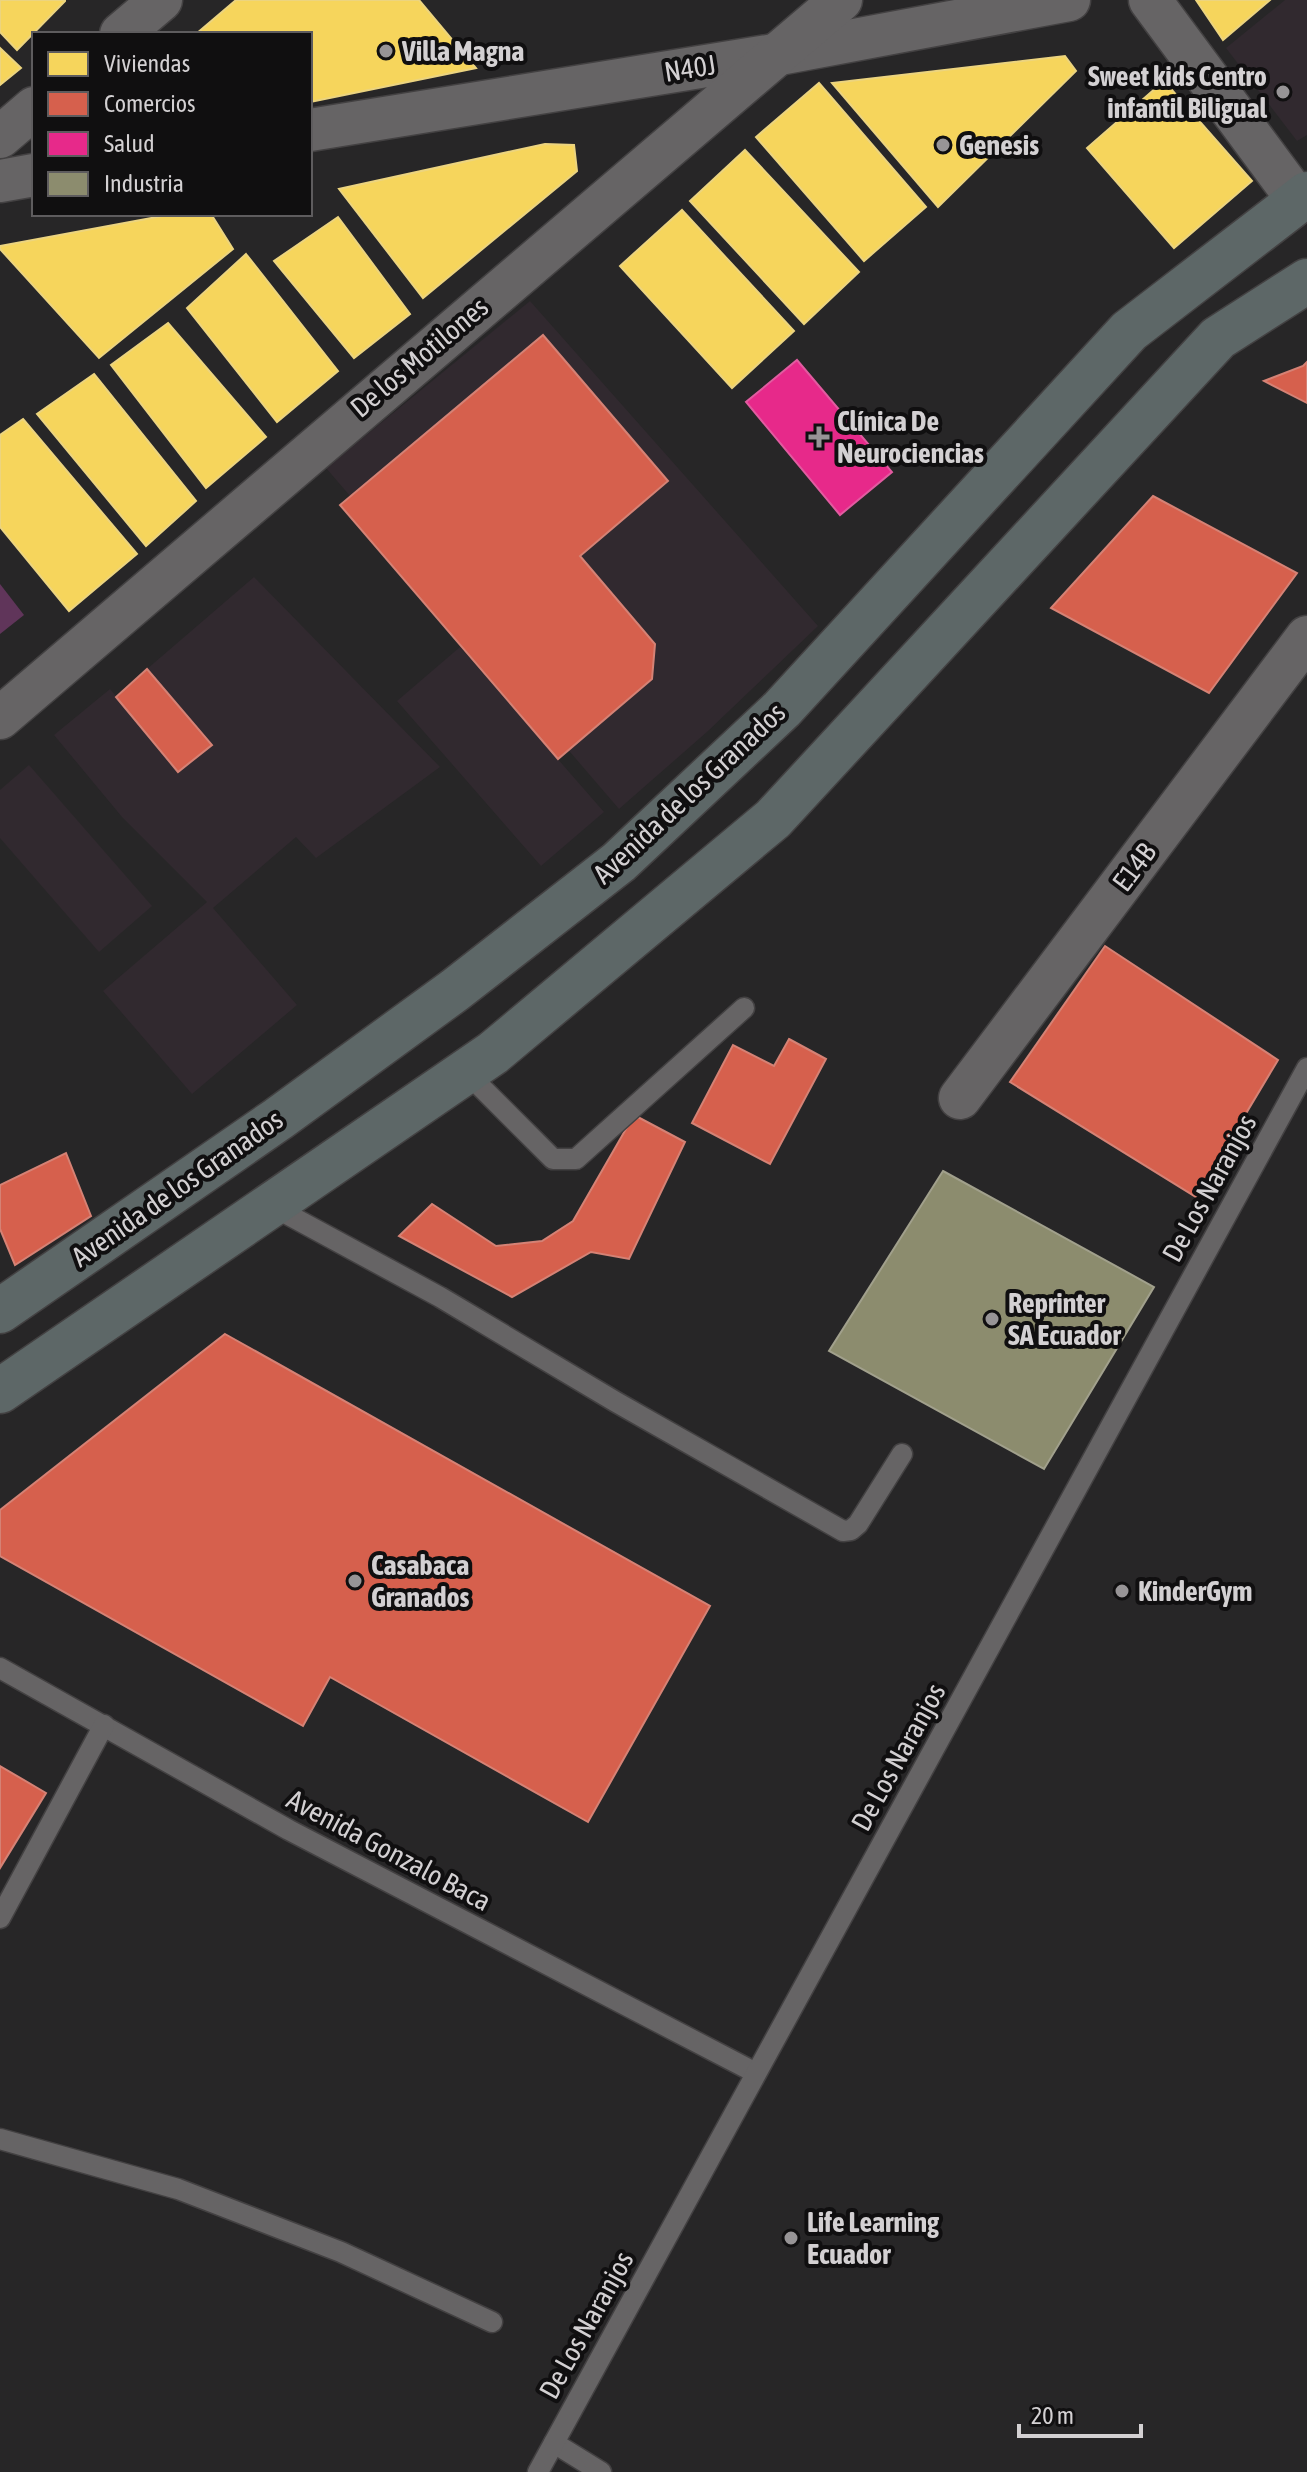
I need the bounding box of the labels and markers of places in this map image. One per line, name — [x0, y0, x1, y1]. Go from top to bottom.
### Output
place label: Villa Magna — [401, 35, 524, 67]
marker: Villa Magna — [377, 42, 395, 60]
place label: Sweet kids Centro infantil Biligual — [1088, 60, 1268, 124]
marker: Sweet kids Centro infantil Biligual — [1274, 83, 1292, 101]
place label: Genesis — [959, 129, 1039, 161]
marker: Genesis — [934, 136, 952, 154]
place label: Clínica De Neurociencias — [837, 405, 984, 469]
marker: Clínica De Neurociencias — [808, 426, 830, 448]
place label: Reprinter SA Ecuador — [1008, 1287, 1122, 1351]
marker: Reprinter SA Ecuador — [983, 1310, 1001, 1328]
place label: Casabaca Granados — [371, 1549, 470, 1613]
marker: Casabaca Granados — [346, 1572, 364, 1590]
place label: KinderGym — [1138, 1575, 1253, 1607]
marker: KinderGym — [1113, 1582, 1131, 1600]
place label: Life Learning Ecuador — [807, 2206, 940, 2270]
marker: Life Learning Ecuador — [782, 2229, 800, 2247]

